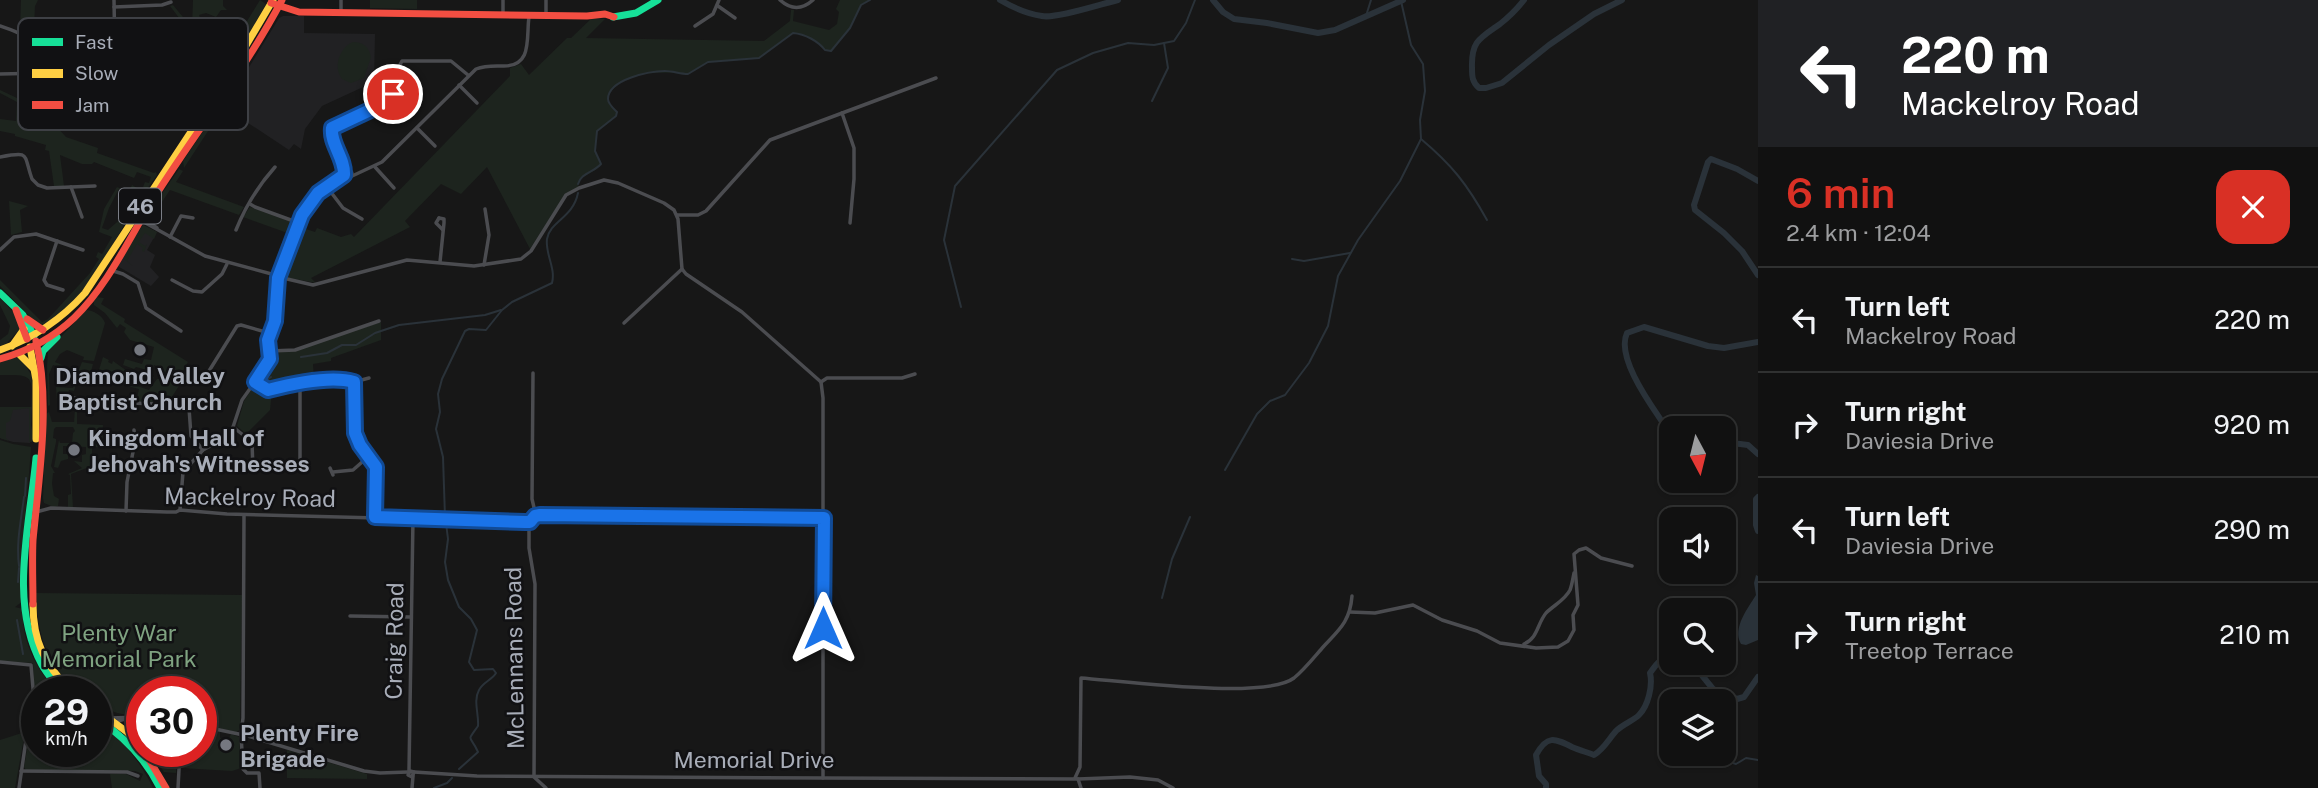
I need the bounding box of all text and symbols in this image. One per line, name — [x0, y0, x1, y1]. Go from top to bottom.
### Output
legend — [18, 18, 248, 130]
text: 220 m — [1901, 26, 2050, 84]
icon: left — [1786, 28, 1877, 119]
text: Fast — [75, 31, 113, 53]
text: Slow — [75, 62, 119, 84]
pin — [363, 64, 423, 124]
icon: arrive — [374, 75, 412, 113]
text: Mackelroy Road — [1901, 85, 2140, 122]
text: Jam — [75, 94, 109, 116]
text: 6 min — [1786, 168, 1895, 217]
button: close — [2216, 170, 2290, 244]
road number: 46 — [119, 188, 161, 224]
text: 2.4 km · 12:04 — [1786, 219, 1931, 246]
text: Turn left — [1845, 291, 1950, 322]
icon: left — [1786, 301, 1824, 339]
text: 220 m — [2214, 304, 2290, 335]
text: Mackelroy Road — [1845, 322, 2017, 349]
marker: Diamond Valley Baptist Church — [132, 342, 148, 358]
place label: Diamond Valley Baptist Church — [55, 362, 225, 415]
text: Turn right — [1845, 396, 1967, 427]
icon: right — [1786, 406, 1824, 444]
text: 920 m — [2214, 409, 2290, 440]
north arrow — [1659, 416, 1736, 494]
map controls — [1659, 416, 1736, 766]
place label: Kingdom Hall of Jehovah's Witnesses — [88, 424, 310, 477]
text: Daviesia Drive — [1845, 427, 1994, 454]
marker: Kingdom Hall of Jehovah's Witnesses — [66, 442, 82, 458]
street label: Mackelroy Road — [164, 482, 336, 512]
text: Turn left — [1845, 501, 1950, 532]
button: sound — [1659, 507, 1736, 584]
icon: left — [1786, 511, 1824, 549]
text: 290 m — [2214, 514, 2290, 545]
text: Daviesia Drive — [1845, 532, 1994, 559]
street label: McLennans Road — [499, 567, 529, 749]
street label: Craig Road — [379, 582, 409, 700]
position arrow — [786, 591, 860, 665]
button: search — [1659, 598, 1736, 675]
text: Turn right — [1845, 606, 1967, 637]
icon: right — [1786, 616, 1824, 654]
park label: Plenty War Memorial Park — [41, 619, 197, 672]
text: 210 m — [2219, 619, 2290, 650]
text: Treetop Terrace — [1845, 637, 2014, 664]
speed limit sign: 30 — [126, 676, 217, 767]
button: layers — [1659, 689, 1736, 766]
text: 29 — [44, 692, 89, 733]
place label: Plenty Fire Brigade — [240, 719, 359, 772]
text: km/h — [45, 728, 88, 749]
marker: Plenty Fire Brigade — [218, 737, 234, 753]
street label: Memorial Drive — [673, 746, 835, 773]

